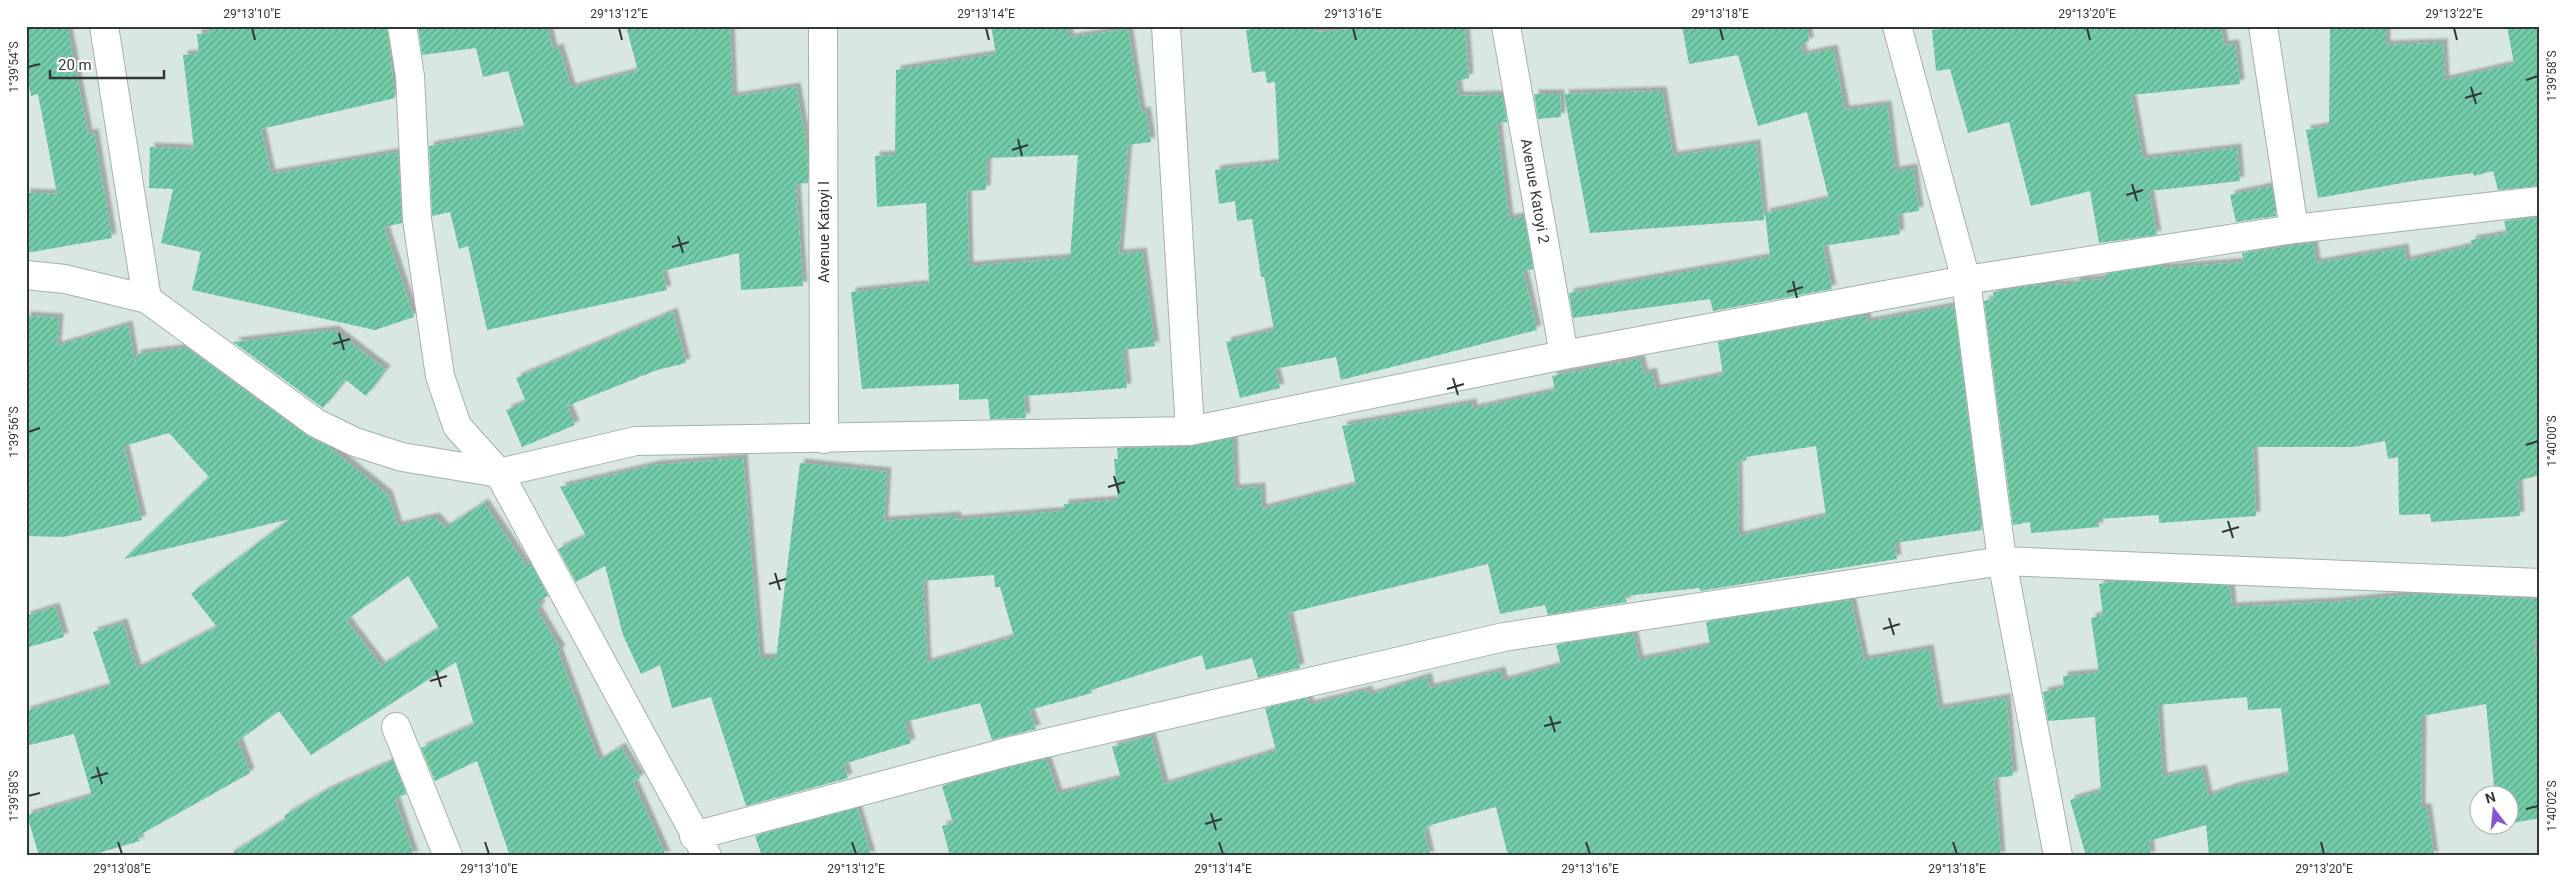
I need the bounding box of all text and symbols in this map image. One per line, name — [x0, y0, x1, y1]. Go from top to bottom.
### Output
text: 29°13'10"E — [223, 7, 281, 21]
text: 29°13'12"E — [590, 7, 648, 21]
text: 29°13'14"E — [957, 7, 1015, 21]
text: 29°13'16"E — [1324, 7, 1382, 21]
text: 29°13'18"E — [1691, 7, 1749, 21]
text: 29°13'20"E — [2058, 7, 2116, 21]
text: 29°13'22"E — [2425, 7, 2483, 21]
text: 1°39'54"S — [7, 41, 21, 93]
scale bar — [50, 48, 164, 80]
text: 1°39'58"S — [2545, 50, 2559, 102]
text: 20 m — [58, 56, 92, 74]
street label: Avenue Katoyi 2 — [1517, 137, 1553, 245]
street label: Avenue Katoyi I — [815, 181, 833, 283]
text: 1°39'56"S — [7, 406, 21, 458]
text: 1°40'00"S — [2545, 415, 2559, 467]
text: 1°39'58"S — [7, 770, 21, 822]
text: 1°40'02"S — [2545, 780, 2559, 832]
north arrow — [2468, 784, 2518, 834]
text: N — [2483, 788, 2497, 807]
text: 29°13'08"E — [93, 862, 151, 876]
text: 29°13'10"E — [460, 862, 518, 876]
text: 29°13'12"E — [827, 862, 885, 876]
text: 29°13'14"E — [1194, 862, 1252, 876]
text: 29°13'16"E — [1561, 862, 1619, 876]
text: 29°13'18"E — [1928, 862, 1986, 876]
text: 29°13'20"E — [2295, 862, 2353, 876]

